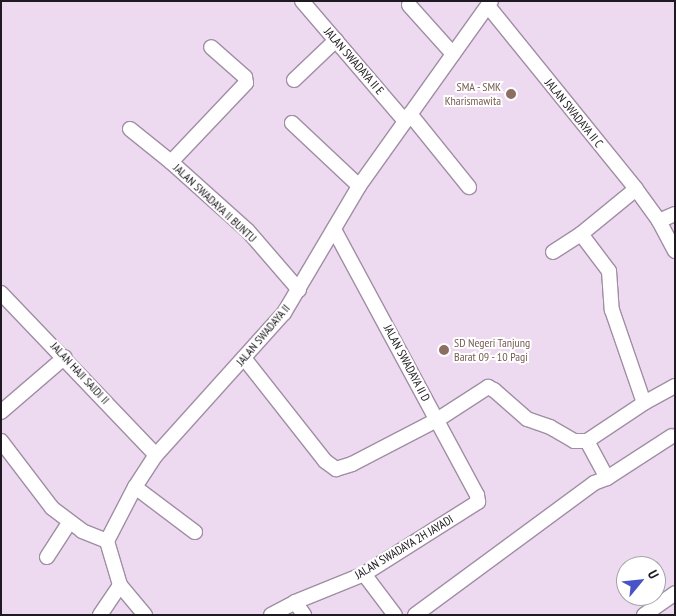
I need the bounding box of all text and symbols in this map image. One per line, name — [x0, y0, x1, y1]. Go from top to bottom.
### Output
street label: JALAN SWADAYA II E — [321, 25, 387, 97]
street label: JALAN SWADAYA II C — [542, 76, 606, 150]
place label: SMA - SMK Kharismawita — [445, 80, 501, 108]
marker: SMA - SMK Kharismawita — [505, 88, 517, 100]
street label: JALAN SWADAYA II BUNTU — [170, 161, 260, 245]
street label: JALAN SWADAYA II — [233, 301, 293, 369]
street label: JALAN SWADAYA II D — [381, 322, 433, 404]
place label: SD Negeri Tanjung Barat 09 - 10 Pagi — [454, 336, 531, 364]
street label: JALAN HAJI SAIDI II — [48, 339, 112, 407]
marker: SD Negeri Tanjung Barat 09 - 10 Pagi — [438, 344, 450, 356]
street label: JALAN SWADAYA 2H JAYADI — [352, 512, 456, 582]
north arrow — [616, 556, 666, 606]
text: U — [644, 567, 663, 582]

